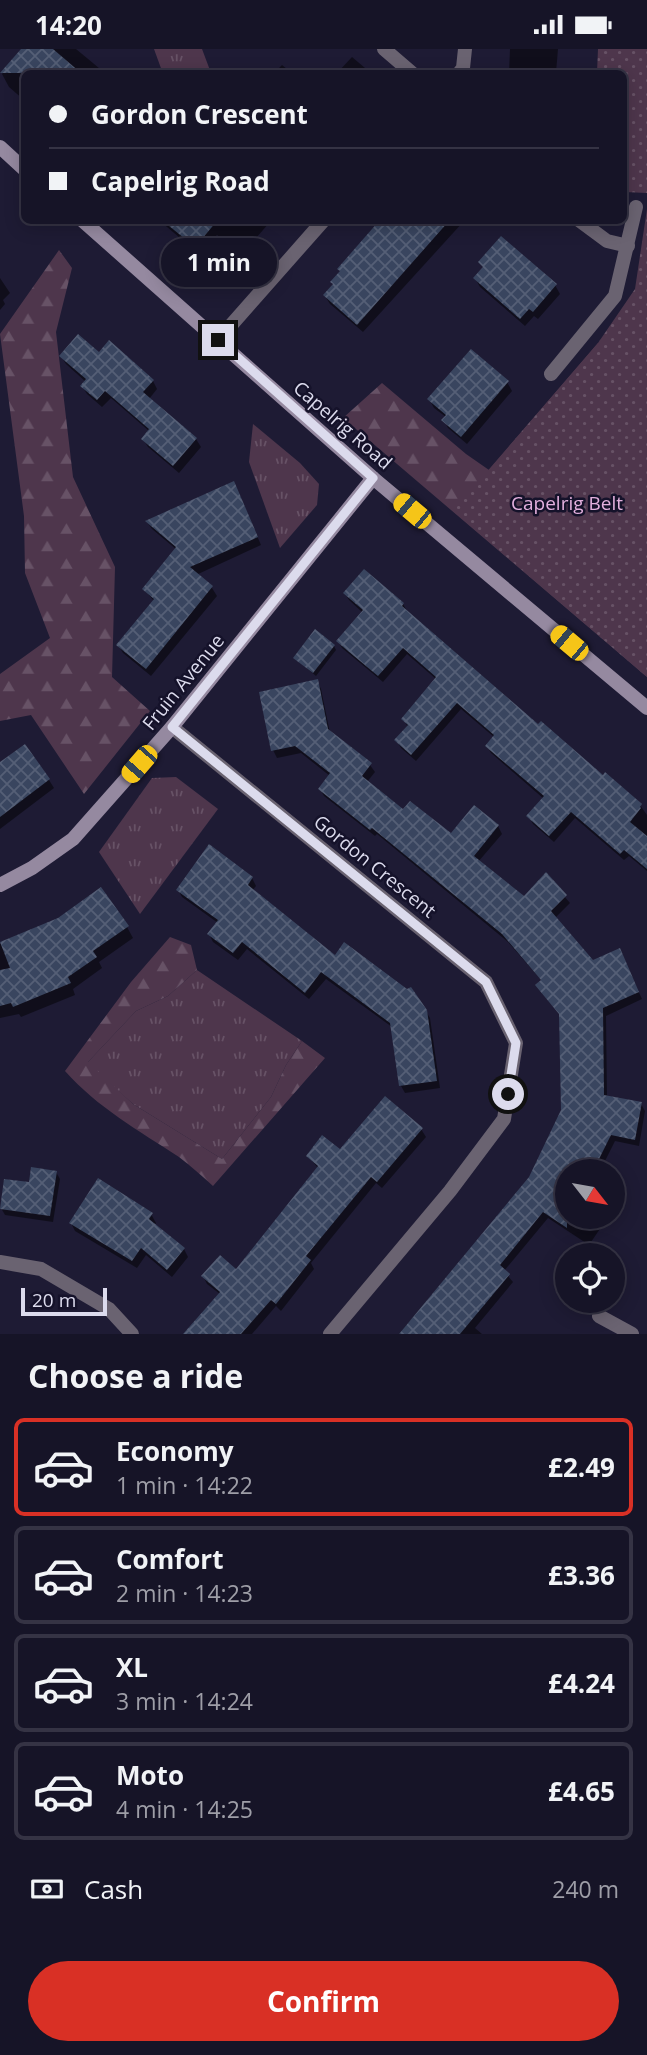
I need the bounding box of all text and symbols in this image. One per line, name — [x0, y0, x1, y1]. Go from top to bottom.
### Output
text: 14:20 — [35, 7, 102, 43]
text: Gordon Crescent — [91, 96, 308, 132]
text: Capelrig Road — [91, 163, 270, 199]
callout: 1 min — [160, 239, 276, 287]
text: 1 min — [187, 246, 251, 278]
route end — [202, 324, 234, 356]
street label: Capelrig Road — [288, 375, 398, 475]
car — [390, 489, 435, 533]
park label: Capelrig Belt — [511, 490, 623, 516]
car — [547, 621, 592, 665]
street label: Fruin Avenue — [136, 628, 230, 736]
car — [118, 741, 161, 787]
street label: Gordon Crescent — [308, 809, 442, 924]
route start — [492, 1078, 524, 1110]
north arrow — [555, 1159, 625, 1229]
map controls — [555, 1159, 625, 1313]
button: locate — [555, 1243, 625, 1313]
scale bar — [21, 1285, 107, 1317]
text: 20 m — [32, 1287, 76, 1313]
text: Choose a ride — [28, 1354, 243, 1397]
text: Economy — [116, 1433, 234, 1469]
icon: car — [32, 1436, 95, 1499]
text: £2.49 — [548, 1449, 615, 1485]
text: 1 min · 14:22 — [116, 1469, 253, 1501]
text: Comfort — [116, 1541, 223, 1577]
icon: car — [32, 1544, 95, 1607]
text: £3.36 — [548, 1557, 615, 1593]
text: 2 min · 14:23 — [116, 1577, 253, 1609]
text: XL — [116, 1649, 148, 1685]
icon: car — [32, 1652, 95, 1715]
text: £4.24 — [548, 1665, 615, 1701]
text: 3 min · 14:24 — [116, 1685, 253, 1717]
text: Moto — [116, 1757, 184, 1793]
icon: car — [32, 1760, 95, 1823]
text: £4.65 — [548, 1773, 615, 1809]
text: 4 min · 14:25 — [116, 1793, 253, 1825]
icon: cash — [28, 1870, 66, 1908]
text: Cash — [84, 1871, 143, 1907]
text: 240 m — [552, 1873, 619, 1905]
button: Confirm — [28, 1961, 619, 2041]

